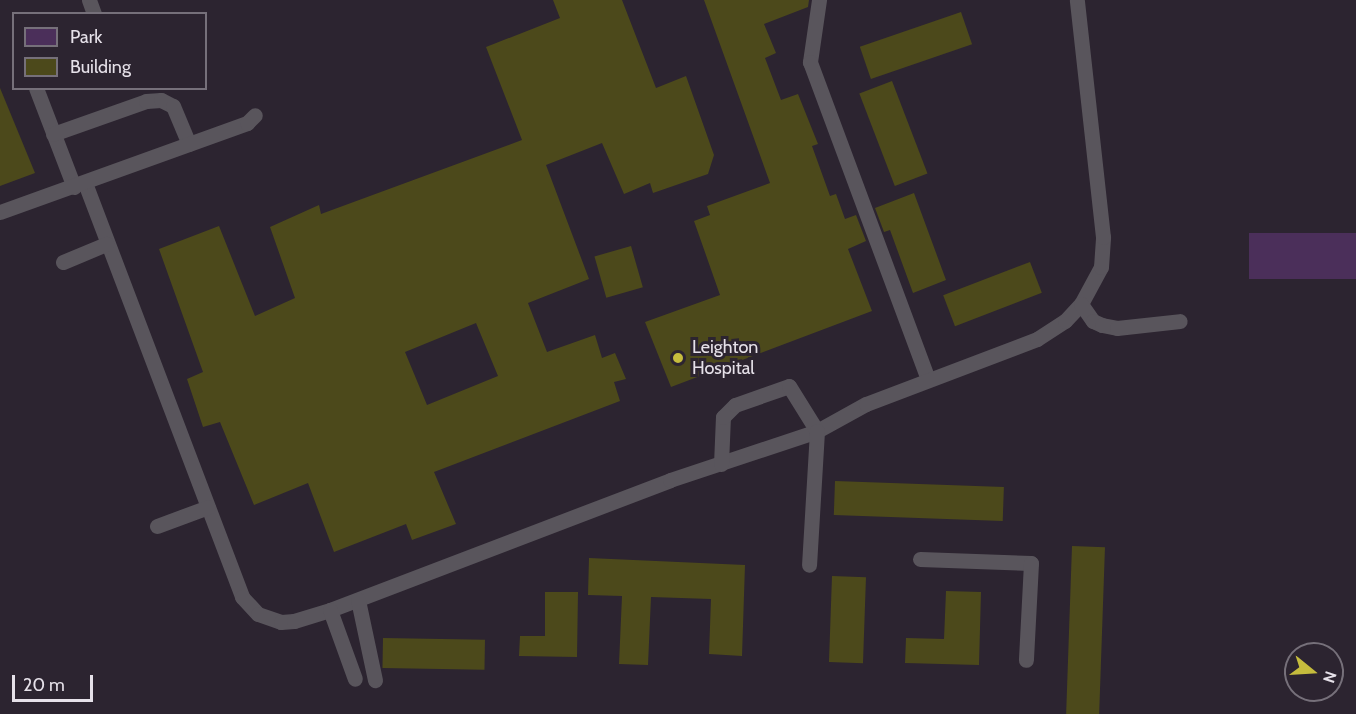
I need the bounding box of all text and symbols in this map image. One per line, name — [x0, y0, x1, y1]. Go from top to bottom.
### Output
legend — [12, 12, 207, 90]
text: Park — [70, 26, 102, 48]
text: Building — [70, 56, 131, 78]
place label: Leighton Hospital — [692, 337, 758, 380]
marker: Leighton Hospital — [669, 349, 687, 367]
north arrow — [1284, 642, 1344, 702]
scale bar — [15, 663, 96, 701]
text: N — [1319, 669, 1340, 685]
text: 20 m — [23, 674, 65, 696]

